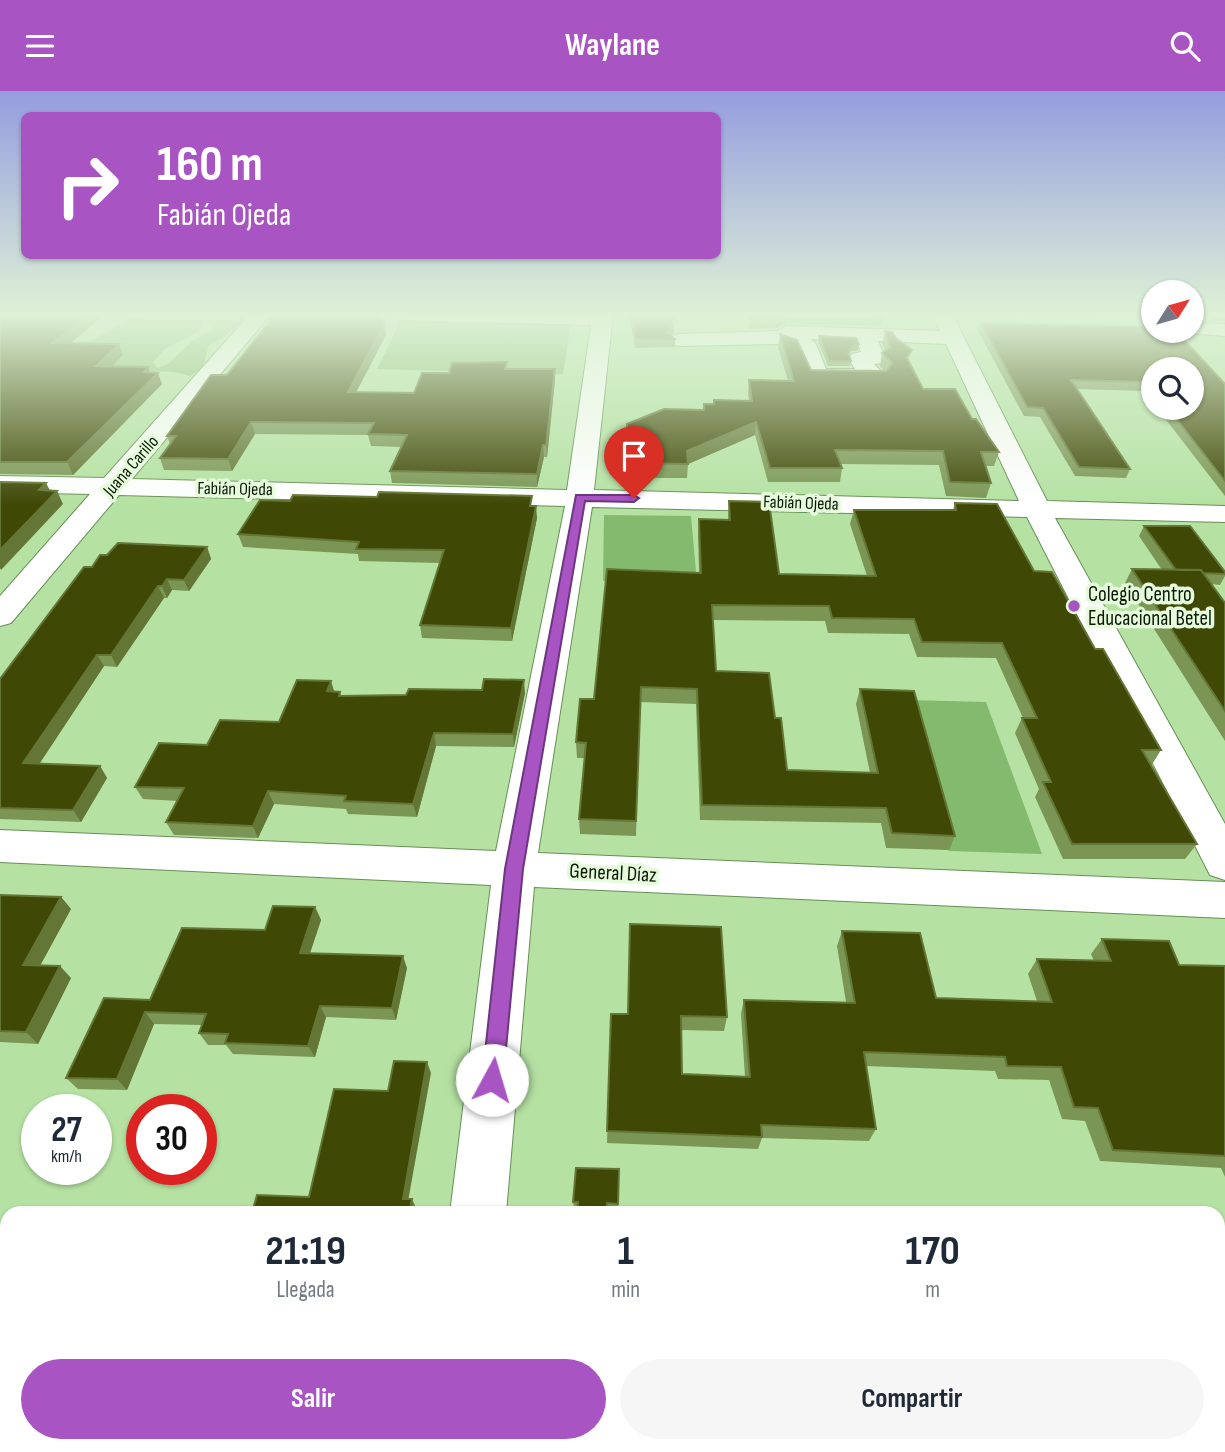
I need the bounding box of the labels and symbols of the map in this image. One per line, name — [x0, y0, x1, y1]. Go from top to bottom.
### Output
north arrow — [1141, 280, 1204, 343]
pin — [604, 426, 664, 498]
street label: Juana Carillo — [98, 431, 163, 501]
street label: Fabián Ojeda — [197, 478, 273, 500]
street label: Fabián Ojeda — [763, 491, 839, 515]
place label: Colegio Centro Educacional Betel — [1088, 582, 1212, 631]
marker: Colegio Centro Educacional Betel — [1066, 598, 1082, 614]
street label: General Díaz — [569, 858, 658, 888]
position arrow — [455, 1043, 529, 1117]
speed limit sign: 30 — [126, 1094, 217, 1185]

